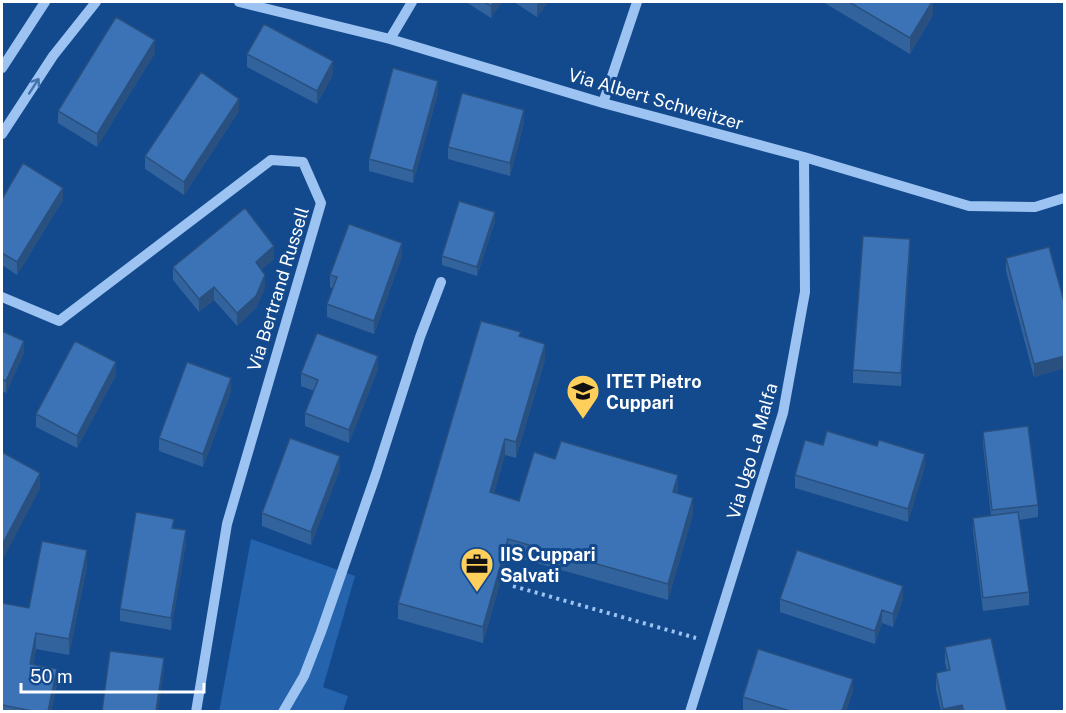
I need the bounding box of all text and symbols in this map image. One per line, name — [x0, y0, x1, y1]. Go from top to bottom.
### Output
street label: Via Albert Schweitzer — [566, 64, 746, 134]
one-way arrow — [27, 77, 40, 94]
street label: Via Bertrand Russell — [243, 204, 313, 374]
place label: ITET Pietro Cuppari — [606, 371, 702, 413]
school or university icon: ITET Pietro Cuppari — [565, 373, 601, 420]
street label: Via Ugo La Malfa — [722, 380, 782, 522]
place label: IIS Cuppari Salvati — [500, 544, 596, 586]
office icon: IIS Cuppari Salvati — [459, 546, 495, 593]
scale bar — [21, 656, 204, 694]
text: 50 m — [30, 666, 73, 687]

